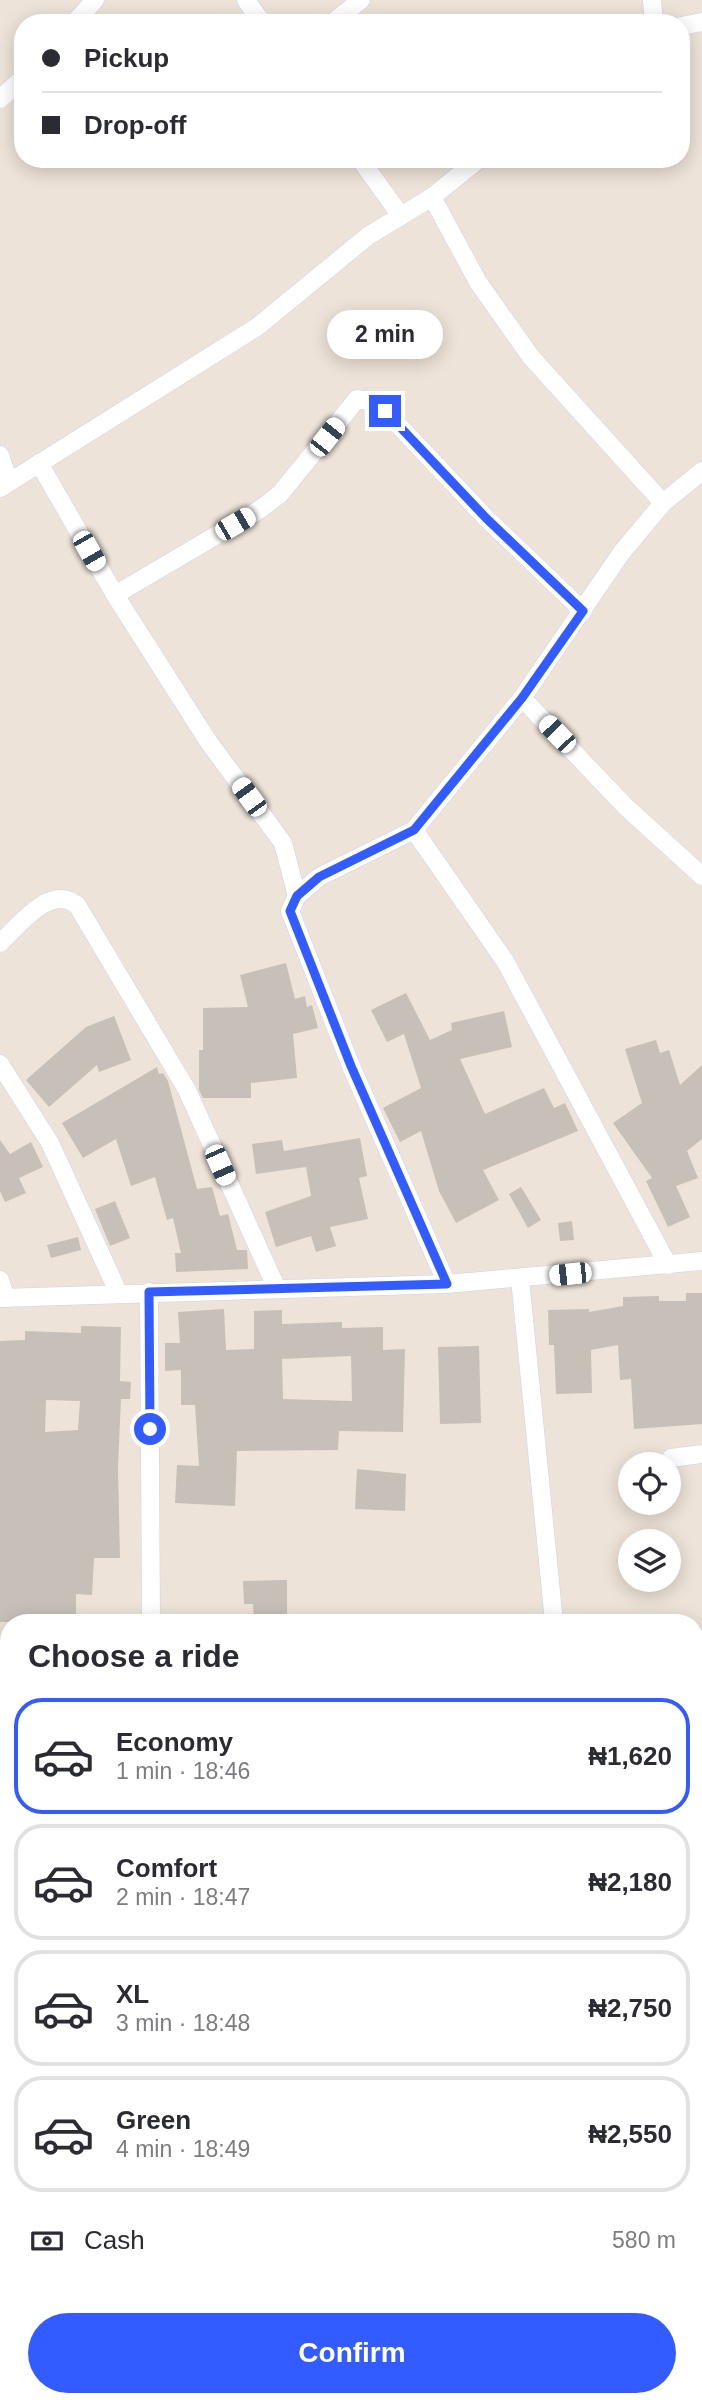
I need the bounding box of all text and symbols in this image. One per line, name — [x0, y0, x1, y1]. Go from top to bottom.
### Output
text: Pickup — [84, 43, 169, 73]
text: Drop-off — [84, 110, 187, 140]
callout: 2 min — [327, 310, 443, 358]
text: 2 min — [355, 321, 415, 347]
route end — [369, 395, 401, 427]
car — [306, 414, 349, 460]
car — [212, 504, 259, 544]
car — [70, 528, 109, 574]
car — [535, 712, 580, 756]
car — [229, 774, 270, 820]
car — [202, 1142, 239, 1188]
car — [549, 1261, 592, 1287]
route start — [134, 1413, 166, 1445]
map controls — [618, 1452, 681, 1592]
button: locate — [618, 1452, 681, 1515]
button: layers — [618, 1529, 681, 1592]
text: Choose a ride — [28, 1638, 240, 1674]
icon: car — [32, 1725, 95, 1788]
text: Economy — [116, 1727, 233, 1757]
text: ₦1,620 — [588, 1741, 672, 1771]
text: 1 min · 18:46 — [116, 1758, 250, 1784]
icon: car — [32, 1851, 95, 1914]
text: Comfort — [116, 1853, 217, 1883]
text: ₦2,180 — [588, 1867, 672, 1897]
text: 2 min · 18:47 — [116, 1884, 250, 1910]
icon: car — [32, 1977, 95, 2040]
text: XL — [116, 1979, 149, 2009]
text: ₦2,750 — [588, 1993, 672, 2023]
text: 3 min · 18:48 — [116, 2010, 250, 2036]
icon: car — [32, 2103, 95, 2166]
text: Green — [116, 2105, 191, 2135]
text: ₦2,550 — [588, 2119, 672, 2149]
text: 4 min · 18:49 — [116, 2136, 250, 2162]
icon: cash — [28, 2222, 66, 2260]
text: Cash — [84, 2225, 145, 2255]
text: 580 m — [612, 2227, 676, 2253]
button: Confirm — [28, 2313, 676, 2393]

